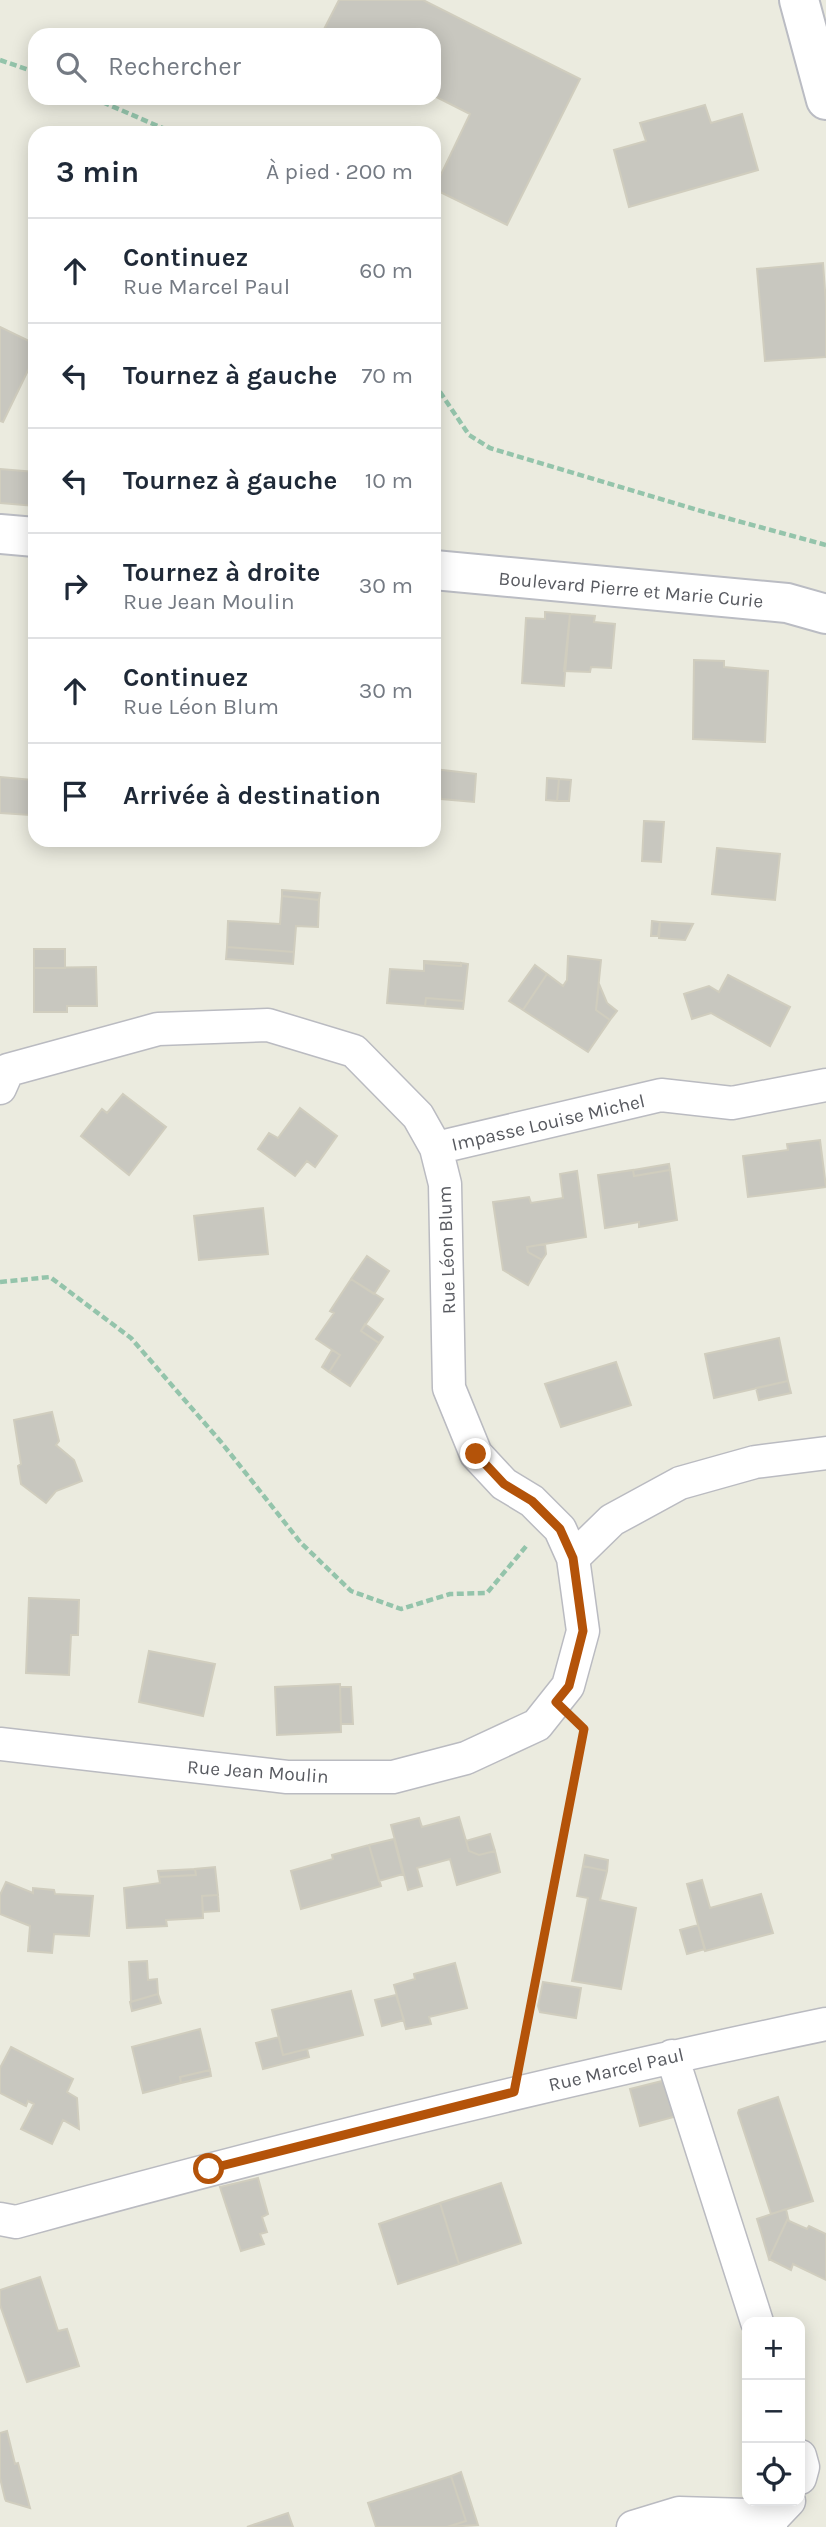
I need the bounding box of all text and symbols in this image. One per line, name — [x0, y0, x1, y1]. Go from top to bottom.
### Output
search box — [28, 28, 441, 105]
icon: search — [52, 48, 90, 86]
text: Rechercher — [108, 51, 241, 82]
text: 3 min — [56, 154, 139, 190]
text: À pied · 200 m — [266, 158, 413, 185]
text: Continuez — [123, 242, 248, 273]
icon: ahead — [56, 252, 94, 290]
text: 60 m — [359, 257, 413, 284]
text: Rue Marcel Paul — [123, 273, 290, 300]
icon: left — [56, 357, 94, 395]
text: Tournez à gauche — [123, 360, 337, 391]
text: 70 m — [362, 362, 413, 389]
icon: left — [56, 462, 94, 500]
text: Tournez à gauche — [123, 465, 337, 496]
text: 10 m — [365, 467, 413, 494]
text: Tournez à droite — [123, 557, 320, 588]
icon: right — [56, 567, 94, 605]
street label: Boulevard Pierre et Marie Curie — [498, 567, 764, 613]
text: 30 m — [359, 572, 413, 599]
text: Rue Jean Moulin — [123, 588, 295, 615]
text: Continuez — [123, 662, 248, 693]
icon: ahead — [56, 672, 94, 710]
text: 30 m — [359, 677, 413, 704]
text: Rue Léon Blum — [123, 693, 279, 720]
icon: arrive — [56, 777, 94, 815]
text: Arrivée à destination — [123, 780, 381, 811]
street label: Impasse Louise Michel — [449, 1090, 647, 1156]
street label: Rue Léon Blum — [434, 1185, 460, 1315]
route end — [460, 1438, 491, 1469]
street label: Rue Jean Moulin — [186, 1756, 329, 1788]
street label: Rue Marcel Paul — [547, 2044, 686, 2096]
route start — [193, 2153, 224, 2184]
map controls — [742, 2317, 805, 2506]
button: + — [742, 2317, 805, 2380]
button: − — [742, 2380, 805, 2443]
button: locate — [742, 2443, 805, 2506]

